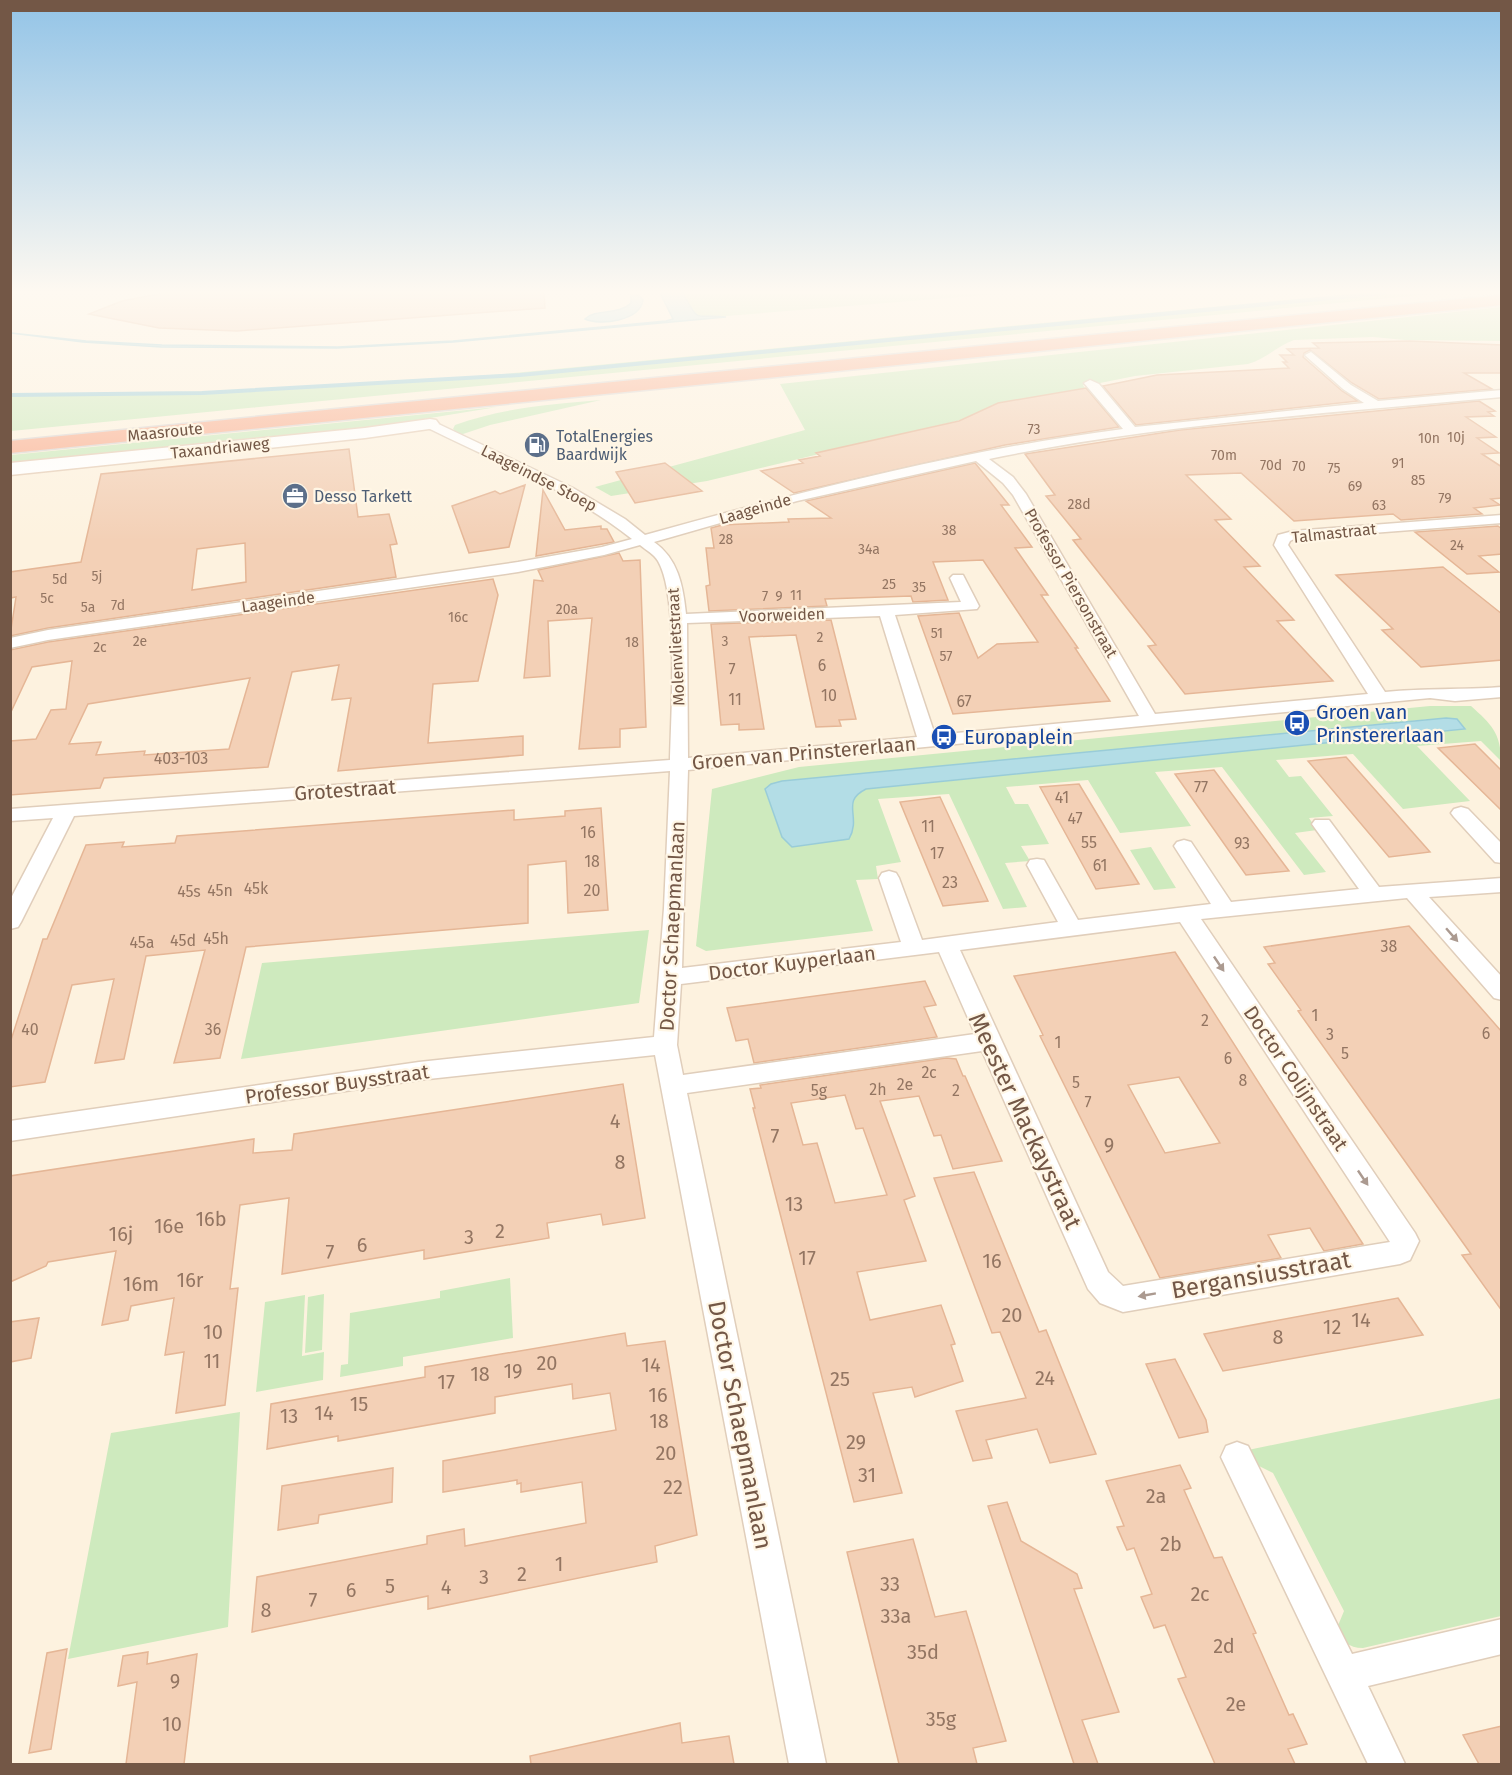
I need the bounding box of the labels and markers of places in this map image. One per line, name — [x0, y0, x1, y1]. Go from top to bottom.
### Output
place label: TotalEnergies Baardwijk — [556, 427, 653, 464]
fuel station icon: TotalEnergies Baardwijk — [522, 430, 552, 460]
office icon: Desso Tarkett — [280, 481, 310, 511]
place label: Desso Tarkett — [314, 487, 412, 506]
place label: Groen van Prinstererlaan — [1316, 700, 1444, 747]
bus stop icon: Groen van Prinstererlaan — [1282, 708, 1312, 738]
bus stop icon: Europaplein — [929, 722, 959, 752]
place label: Europaplein — [964, 725, 1073, 749]

